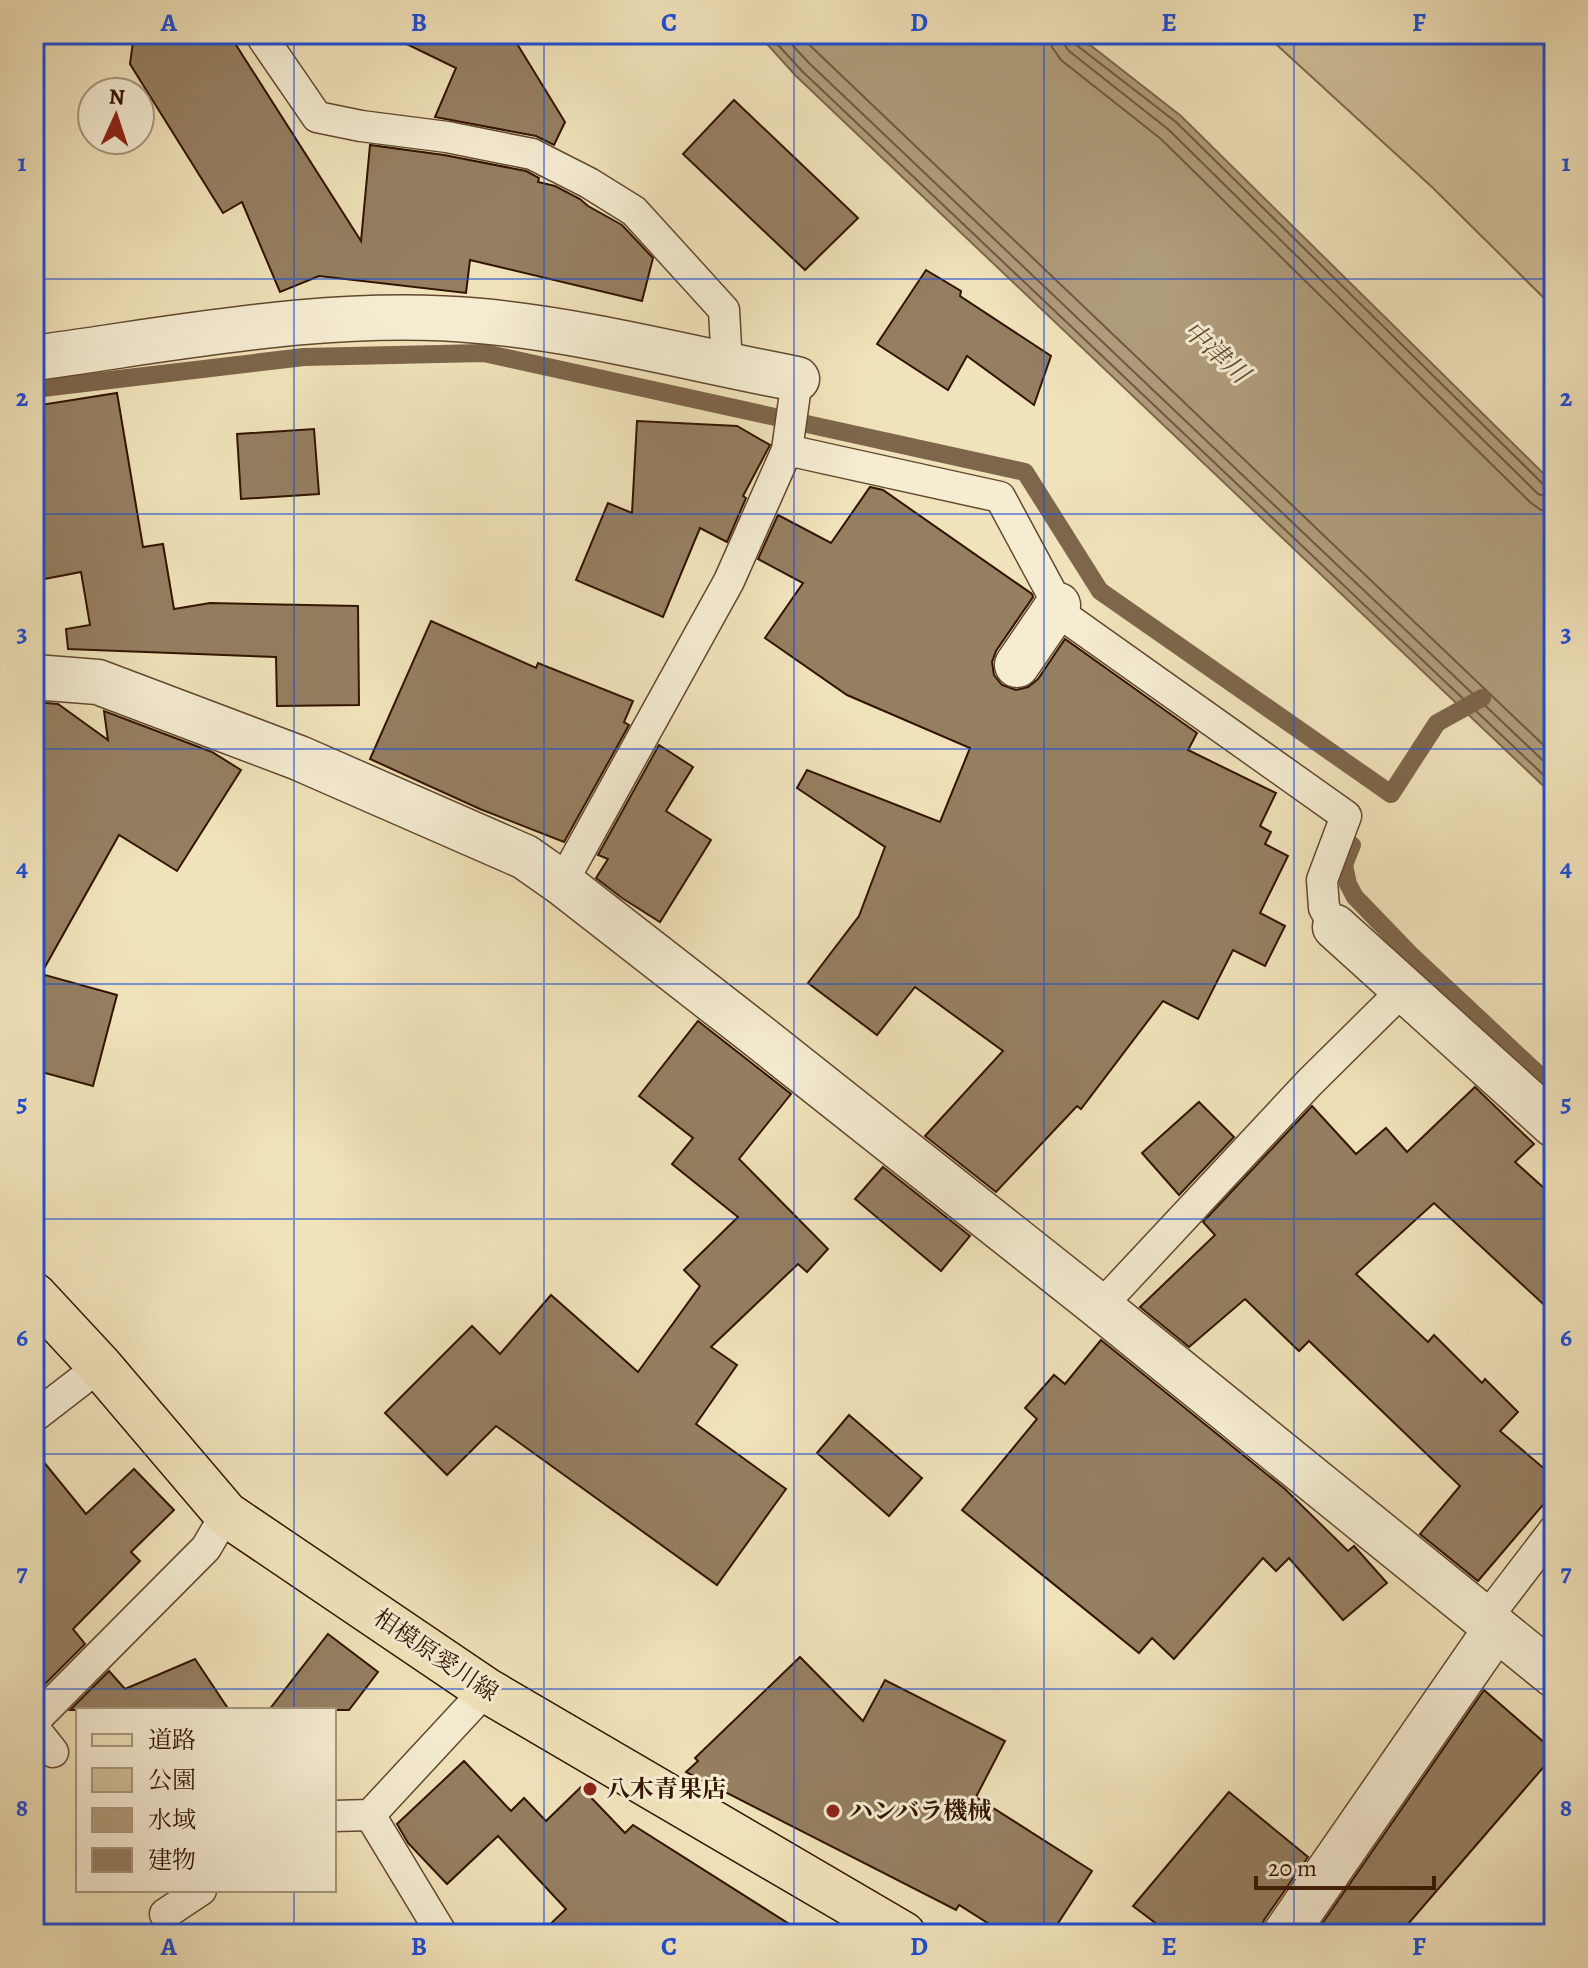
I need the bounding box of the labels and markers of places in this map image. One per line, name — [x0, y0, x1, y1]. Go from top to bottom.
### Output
place label: 八木青果店 — [606, 1773, 726, 1805]
marker: 八木青果店 — [581, 1780, 599, 1798]
place label: ハンバラ機械 — [849, 1795, 991, 1827]
marker: ハンバラ機械 — [824, 1802, 842, 1820]

